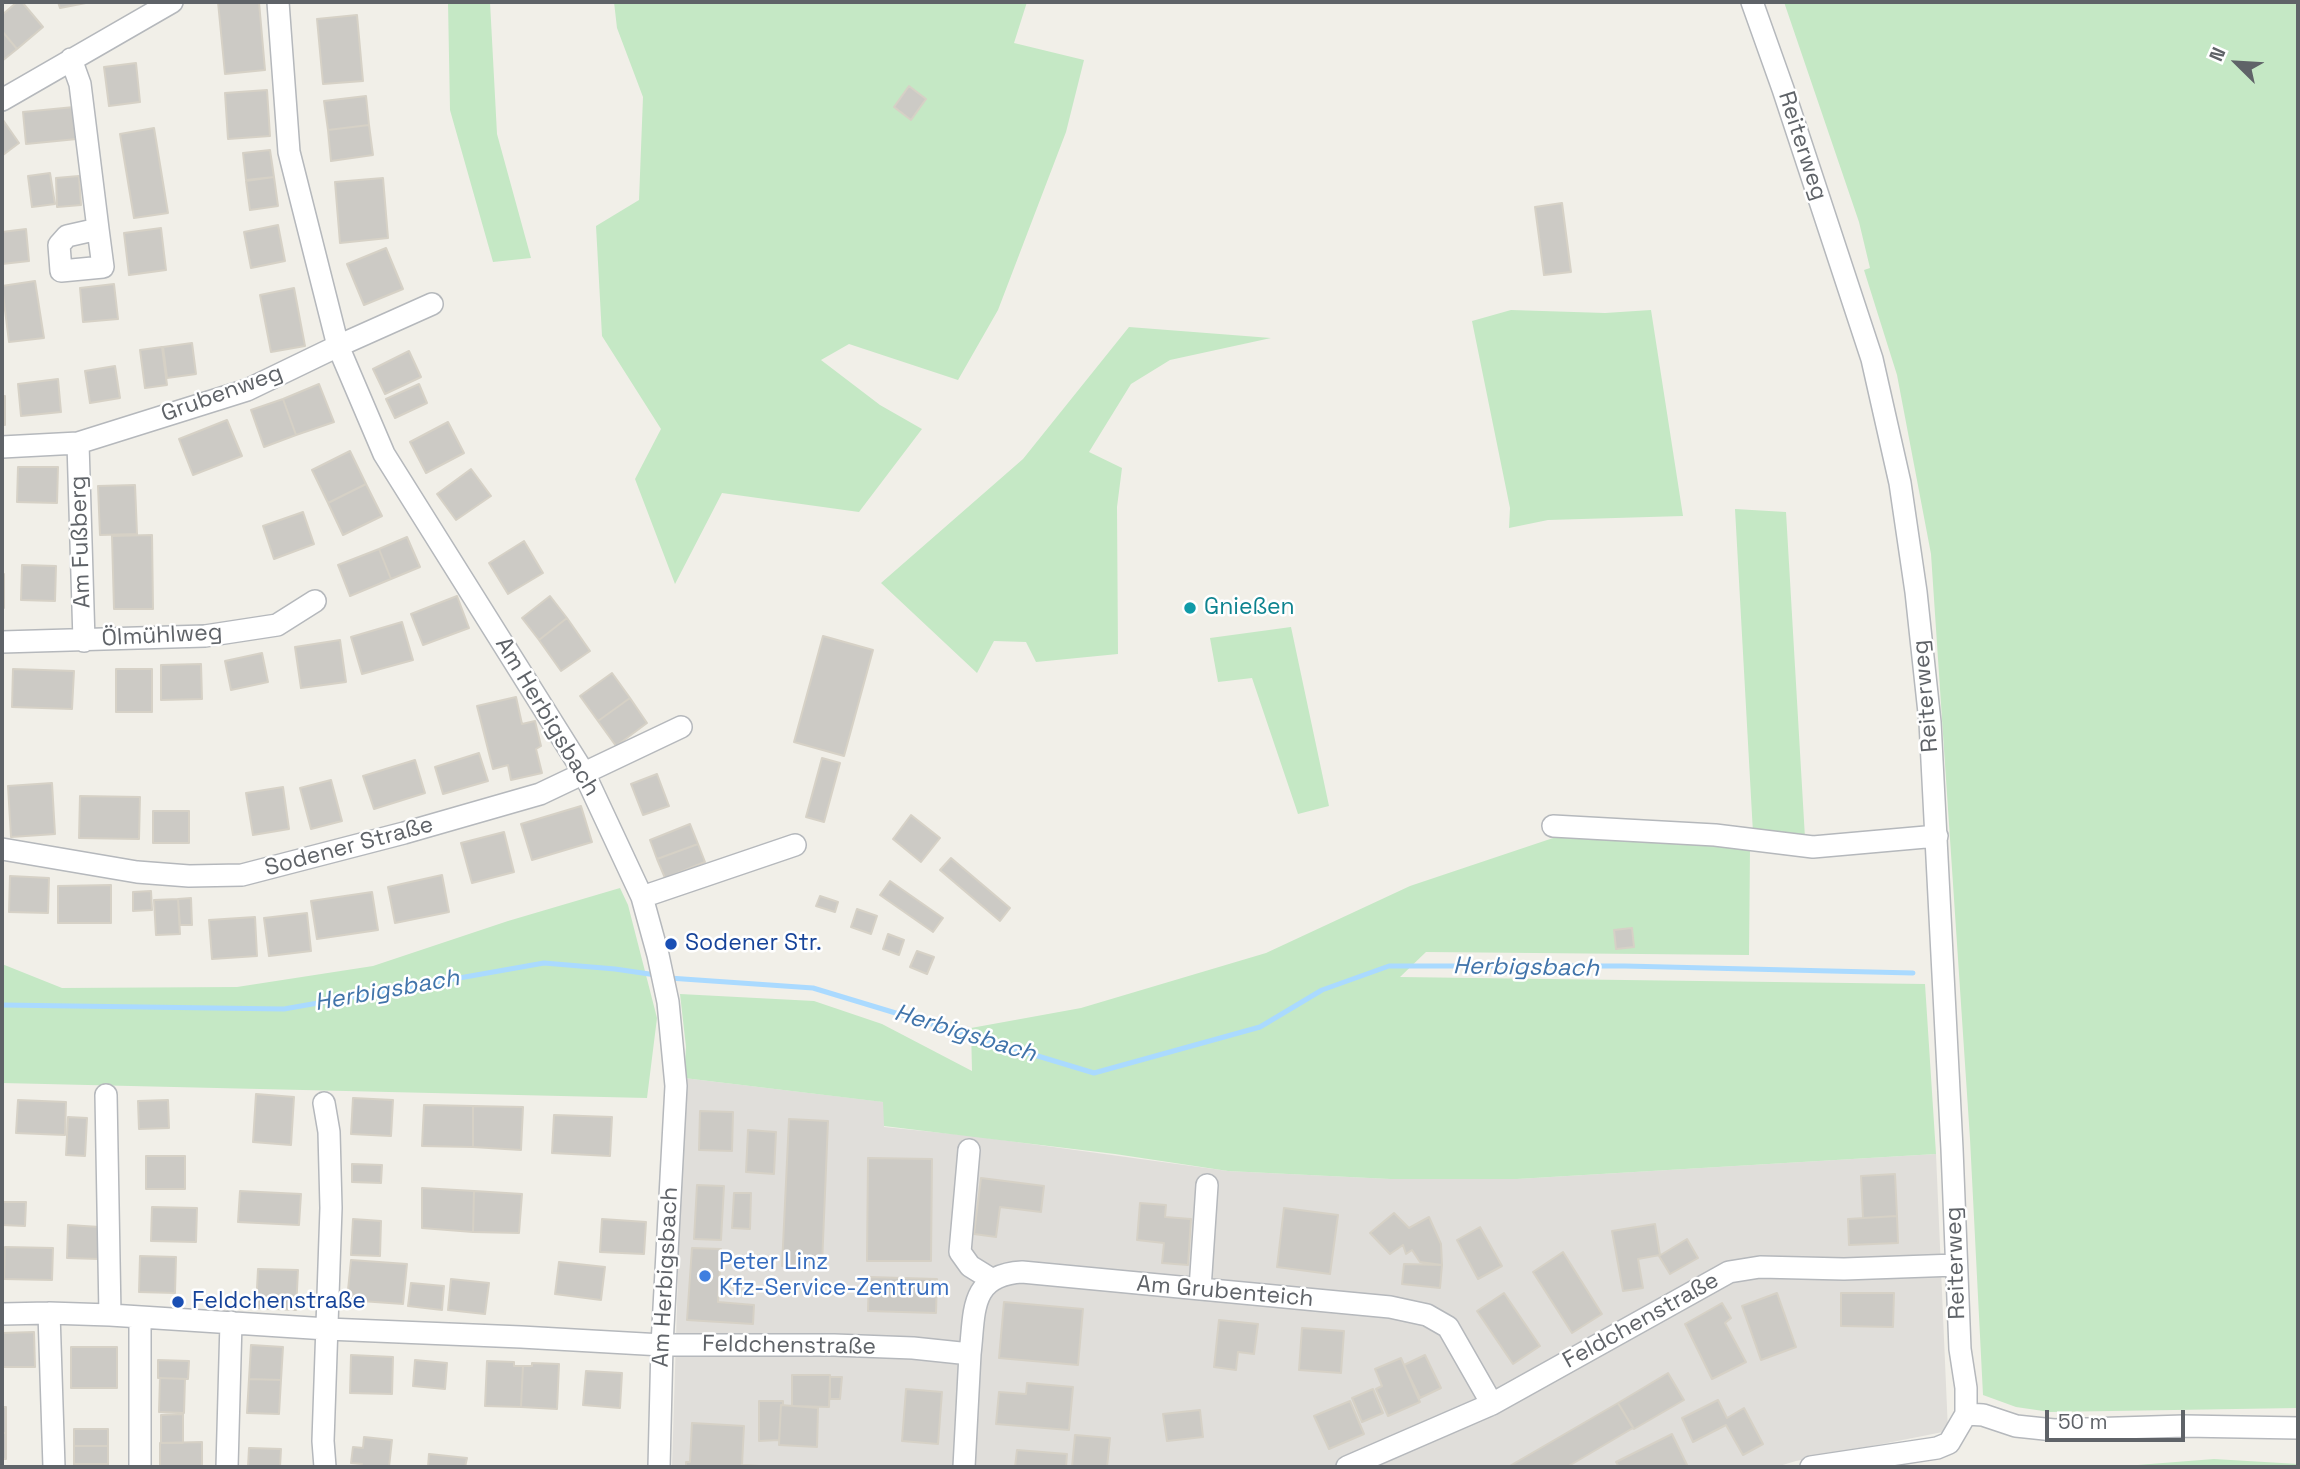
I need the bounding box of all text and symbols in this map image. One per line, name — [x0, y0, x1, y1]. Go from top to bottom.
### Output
north arrow — [2202, 28, 2272, 98]
text: N — [2203, 43, 2231, 65]
street label: Reiterweg — [1771, 88, 1833, 204]
street label: Grubenweg — [158, 359, 286, 429]
street label: Am Fußberg — [65, 475, 97, 609]
place label: Gnießen — [1204, 594, 1295, 622]
marker: Gnießen — [1182, 600, 1198, 616]
street label: Ölmühlweg — [101, 619, 223, 653]
street label: Am Herbigsbach — [489, 633, 605, 801]
street label: Reiterweg — [1907, 639, 1945, 753]
street label: Sodener Straße — [262, 811, 436, 883]
place label: Sodener Str. — [685, 930, 822, 958]
marker: Sodener Str. — [663, 936, 679, 952]
water label: Herbigsbach — [1453, 952, 1599, 984]
water label: Herbigsbach — [312, 964, 462, 1018]
water label: Herbigsbach — [891, 999, 1039, 1069]
street label: Am Herbigsbach — [647, 1186, 685, 1368]
street label: Reiterweg — [1940, 1206, 1972, 1320]
place label: Peter Linz Kfz-Service-Zentrum — [719, 1249, 949, 1303]
street label: Feldchenstraße — [1558, 1267, 1724, 1375]
marker: Peter Linz Kfz-Service-Zentrum — [697, 1268, 713, 1284]
street label: Am Grubenteich — [1135, 1271, 1315, 1313]
place label: Feldchenstraße — [192, 1288, 366, 1316]
marker: Feldchenstraße — [170, 1294, 186, 1310]
street label: Feldchenstraße — [702, 1331, 876, 1361]
scale bar — [2048, 1396, 2188, 1440]
text: 50 m — [2058, 1408, 2108, 1435]

